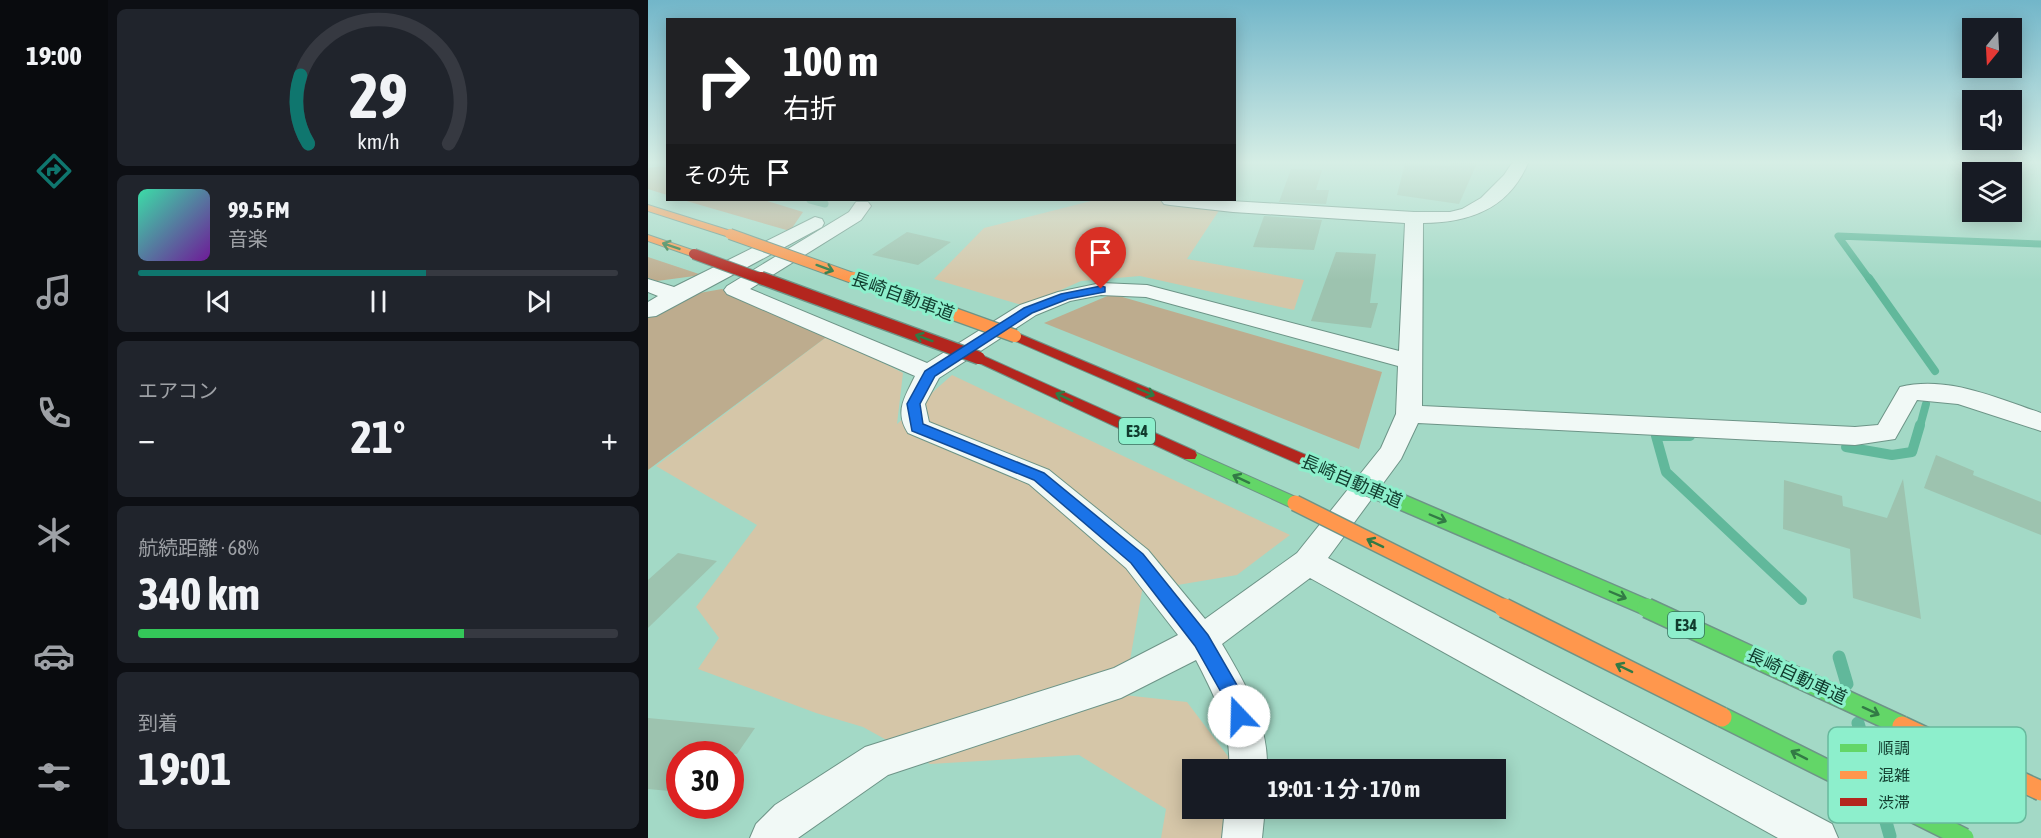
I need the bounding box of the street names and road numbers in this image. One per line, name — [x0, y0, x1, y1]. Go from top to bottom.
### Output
street label: 長崎自動車道 — [849, 268, 957, 324]
road number: E34 — [1119, 418, 1155, 444]
street label: 長崎自動車道 — [1298, 450, 1406, 512]
road number: E34 — [1668, 612, 1704, 638]
street label: 長崎自動車道 — [1744, 644, 1850, 708]

